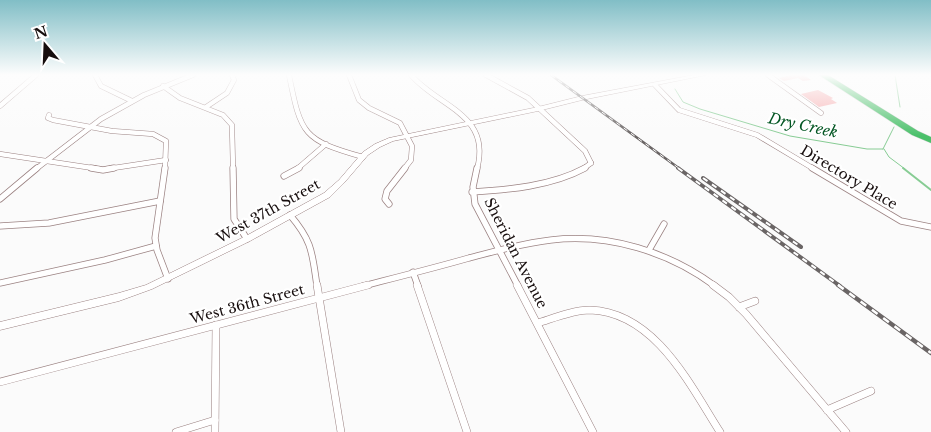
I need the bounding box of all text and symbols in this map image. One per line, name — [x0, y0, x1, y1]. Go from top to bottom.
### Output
north arrow — [20, 20, 70, 70]
text: N — [32, 22, 50, 43]
water label: Dry Creek — [766, 108, 839, 142]
street label: Directory Place — [797, 141, 901, 213]
street label: West 37th Street — [212, 175, 324, 247]
street label: Sheridan Avenue — [480, 195, 552, 311]
street label: West 36th Street — [187, 280, 307, 328]

